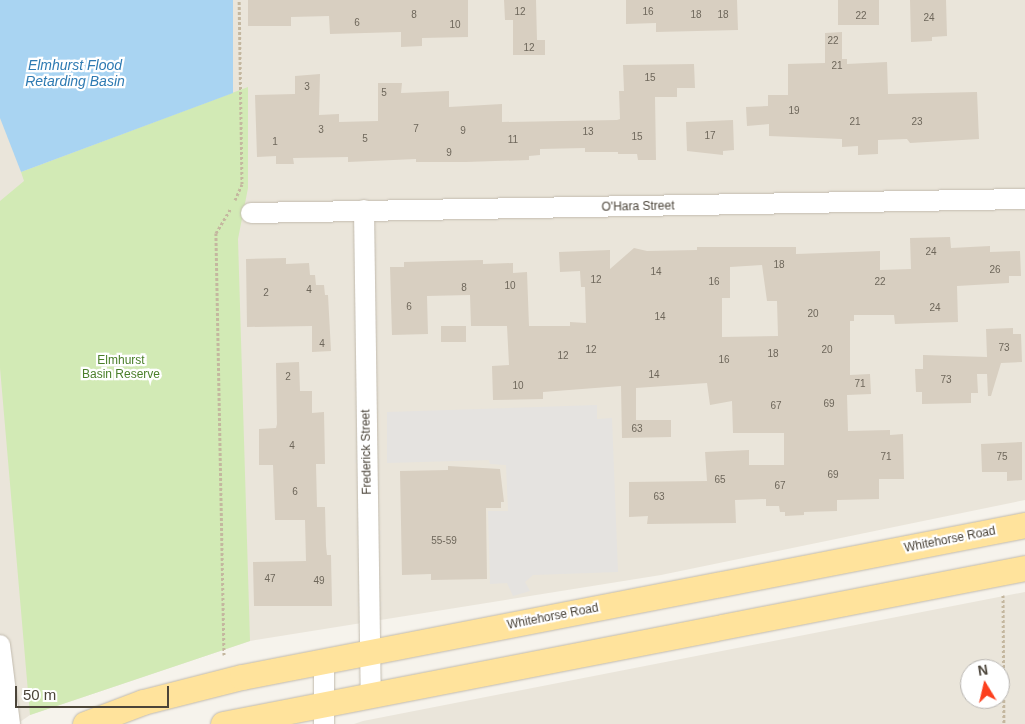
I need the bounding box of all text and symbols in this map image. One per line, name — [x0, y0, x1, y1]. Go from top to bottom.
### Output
house number: 12 — [514, 6, 526, 18]
house number: 16 — [642, 6, 654, 18]
house number: 8 — [411, 9, 417, 21]
house number: 18 — [690, 9, 702, 21]
house number: 18 — [717, 9, 729, 21]
house number: 22 — [855, 10, 867, 22]
house number: 24 — [923, 12, 935, 24]
house number: 6 — [354, 17, 360, 29]
house number: 10 — [449, 19, 461, 31]
house number: 22 — [827, 35, 839, 47]
house number: 12 — [523, 42, 535, 54]
water label: Elmhurst Flood Retarding Basin — [25, 57, 125, 90]
house number: 21 — [831, 60, 843, 72]
house number: 15 — [644, 72, 656, 84]
house number: 3 — [304, 81, 310, 93]
house number: 5 — [381, 87, 387, 99]
house number: 19 — [788, 105, 800, 117]
house number: 21 — [849, 116, 861, 128]
house number: 23 — [911, 116, 923, 128]
house number: 7 — [413, 123, 419, 135]
house number: 3 — [318, 124, 324, 136]
house number: 9 — [460, 125, 466, 137]
house number: 13 — [582, 126, 594, 138]
house number: 17 — [704, 130, 716, 142]
house number: 15 — [631, 131, 643, 143]
house number: 5 — [362, 133, 368, 145]
house number: 11 — [508, 134, 518, 146]
house number: 1 — [272, 136, 278, 148]
house number: 9 — [446, 147, 452, 159]
street label: O'Hara Street — [601, 199, 675, 215]
house number: 24 — [925, 246, 937, 258]
house number: 18 — [773, 259, 785, 271]
house number: 26 — [989, 264, 1001, 276]
house number: 14 — [650, 266, 662, 278]
house number: 12 — [590, 274, 602, 286]
house number: 16 — [708, 276, 720, 288]
house number: 22 — [874, 276, 886, 288]
house number: 10 — [504, 280, 516, 292]
house number: 8 — [461, 282, 467, 294]
house number: 4 — [306, 284, 312, 296]
house number: 2 — [263, 287, 269, 299]
house number: 6 — [406, 301, 412, 313]
house number: 24 — [929, 302, 941, 314]
house number: 20 — [807, 308, 819, 320]
house number: 14 — [654, 311, 666, 323]
house number: 4 — [319, 338, 325, 350]
house number: 73 — [998, 342, 1010, 354]
house number: 12 — [585, 344, 597, 356]
house number: 20 — [821, 344, 833, 356]
house number: 18 — [767, 348, 779, 360]
house number: 12 — [557, 350, 569, 362]
park label: Elmhurst Basin Reserve — [82, 354, 160, 382]
house number: 16 — [718, 354, 730, 366]
house number: 14 — [648, 369, 660, 381]
house number: 2 — [285, 371, 291, 383]
house number: 73 — [940, 374, 952, 386]
house number: 71 — [854, 378, 866, 390]
house number: 10 — [512, 380, 524, 392]
house number: 69 — [823, 398, 835, 410]
house number: 67 — [770, 400, 782, 412]
street label: Frederick Street — [359, 409, 375, 495]
house number: 63 — [631, 423, 643, 435]
house number: 4 — [289, 440, 295, 452]
house number: 71 — [880, 451, 892, 463]
house number: 75 — [996, 451, 1008, 463]
house number: 69 — [827, 469, 839, 481]
house number: 65 — [714, 474, 726, 486]
house number: 67 — [774, 480, 786, 492]
house number: 6 — [292, 486, 298, 498]
house number: 63 — [653, 491, 665, 503]
street label: Whitehorse Road — [903, 524, 997, 556]
house number: 55-59 — [431, 535, 457, 547]
house number: 47 — [264, 573, 276, 585]
house number: 49 — [313, 575, 325, 587]
street label: Whitehorse Road — [506, 601, 600, 633]
north arrow — [960, 659, 1010, 709]
text: N — [977, 661, 989, 679]
scale bar — [18, 676, 171, 708]
text: 50 m — [23, 686, 56, 703]

